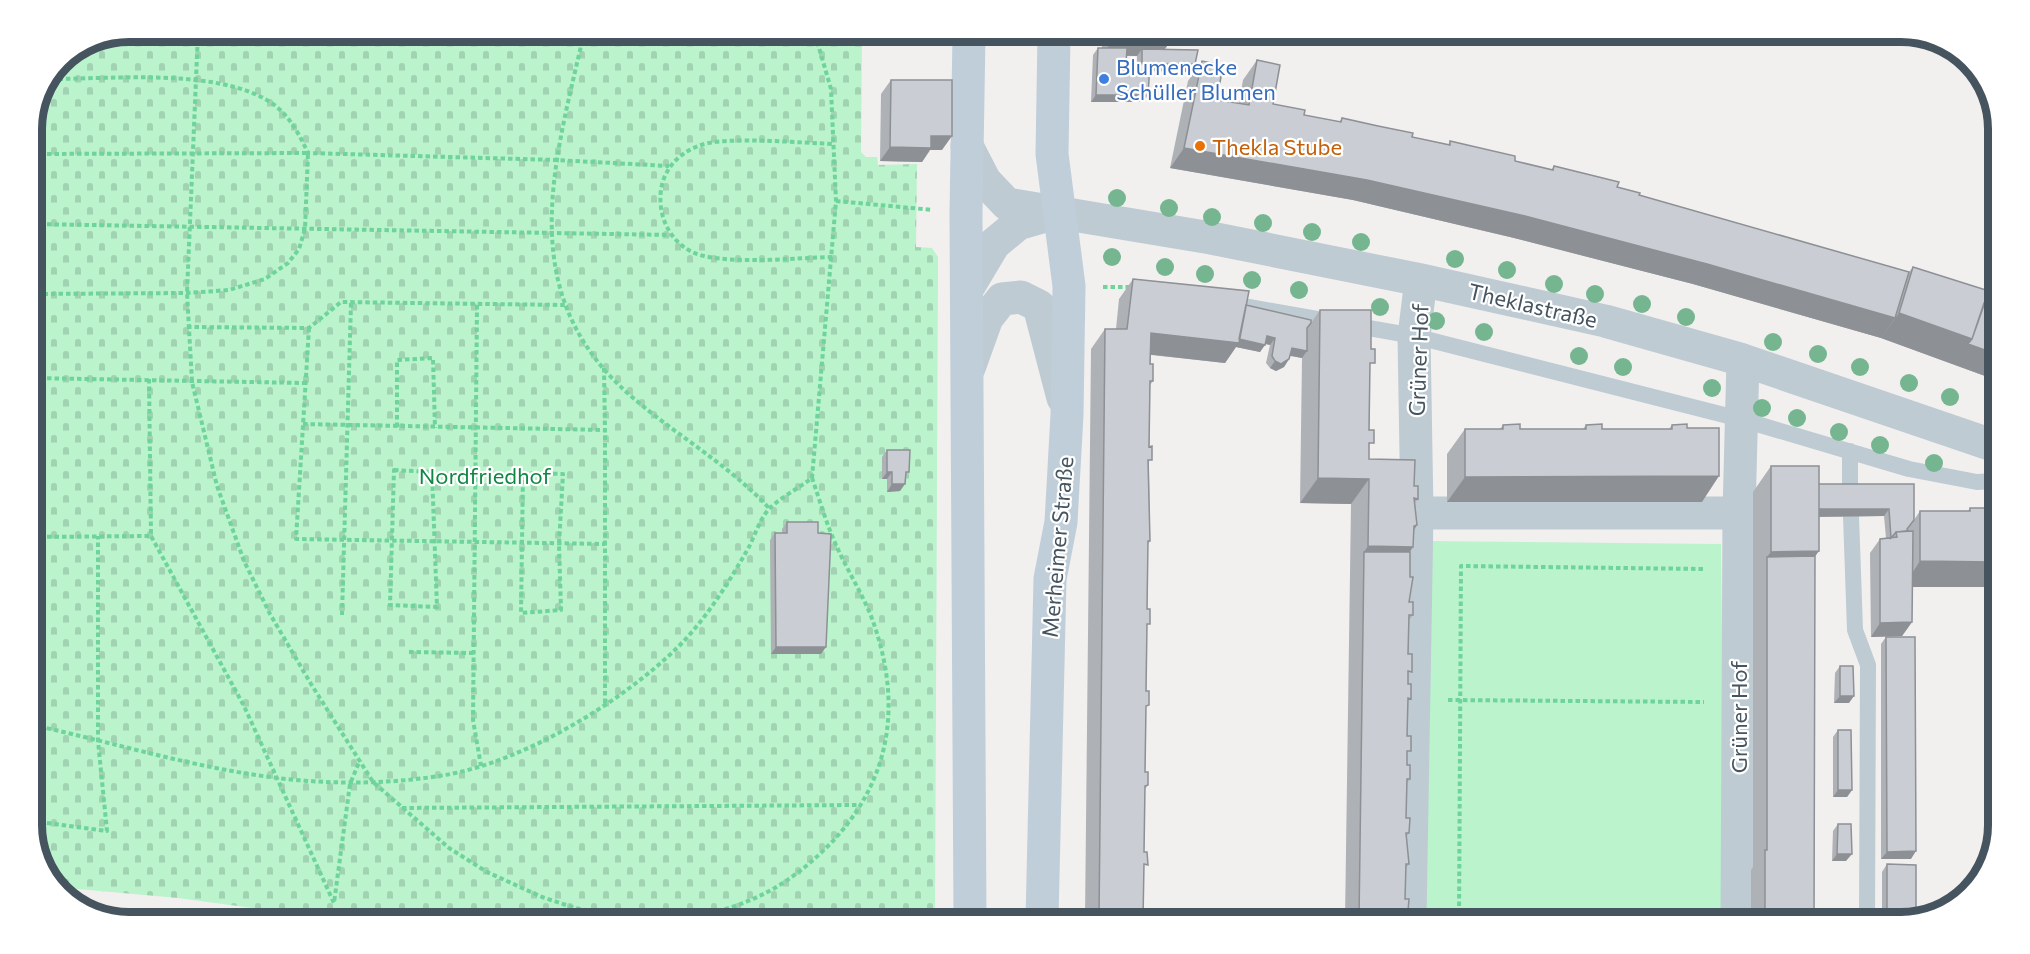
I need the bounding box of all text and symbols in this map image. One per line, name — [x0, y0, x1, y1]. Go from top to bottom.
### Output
place label: Blumenecke Schüller Blumen — [1116, 53, 1276, 105]
marker: Blumenecke Schüller Blumen — [1097, 72, 1111, 86]
place label: Thekla Stube — [1212, 133, 1342, 160]
marker: Thekla Stube — [1193, 139, 1207, 153]
street label: Theklastraße — [1466, 277, 1600, 333]
street label: Grüner Hof — [1403, 303, 1433, 417]
street label: Merheimer Straße — [1036, 455, 1078, 639]
park label: Nordfriedhof — [419, 462, 552, 489]
street label: Grüner Hof — [1725, 660, 1752, 773]

